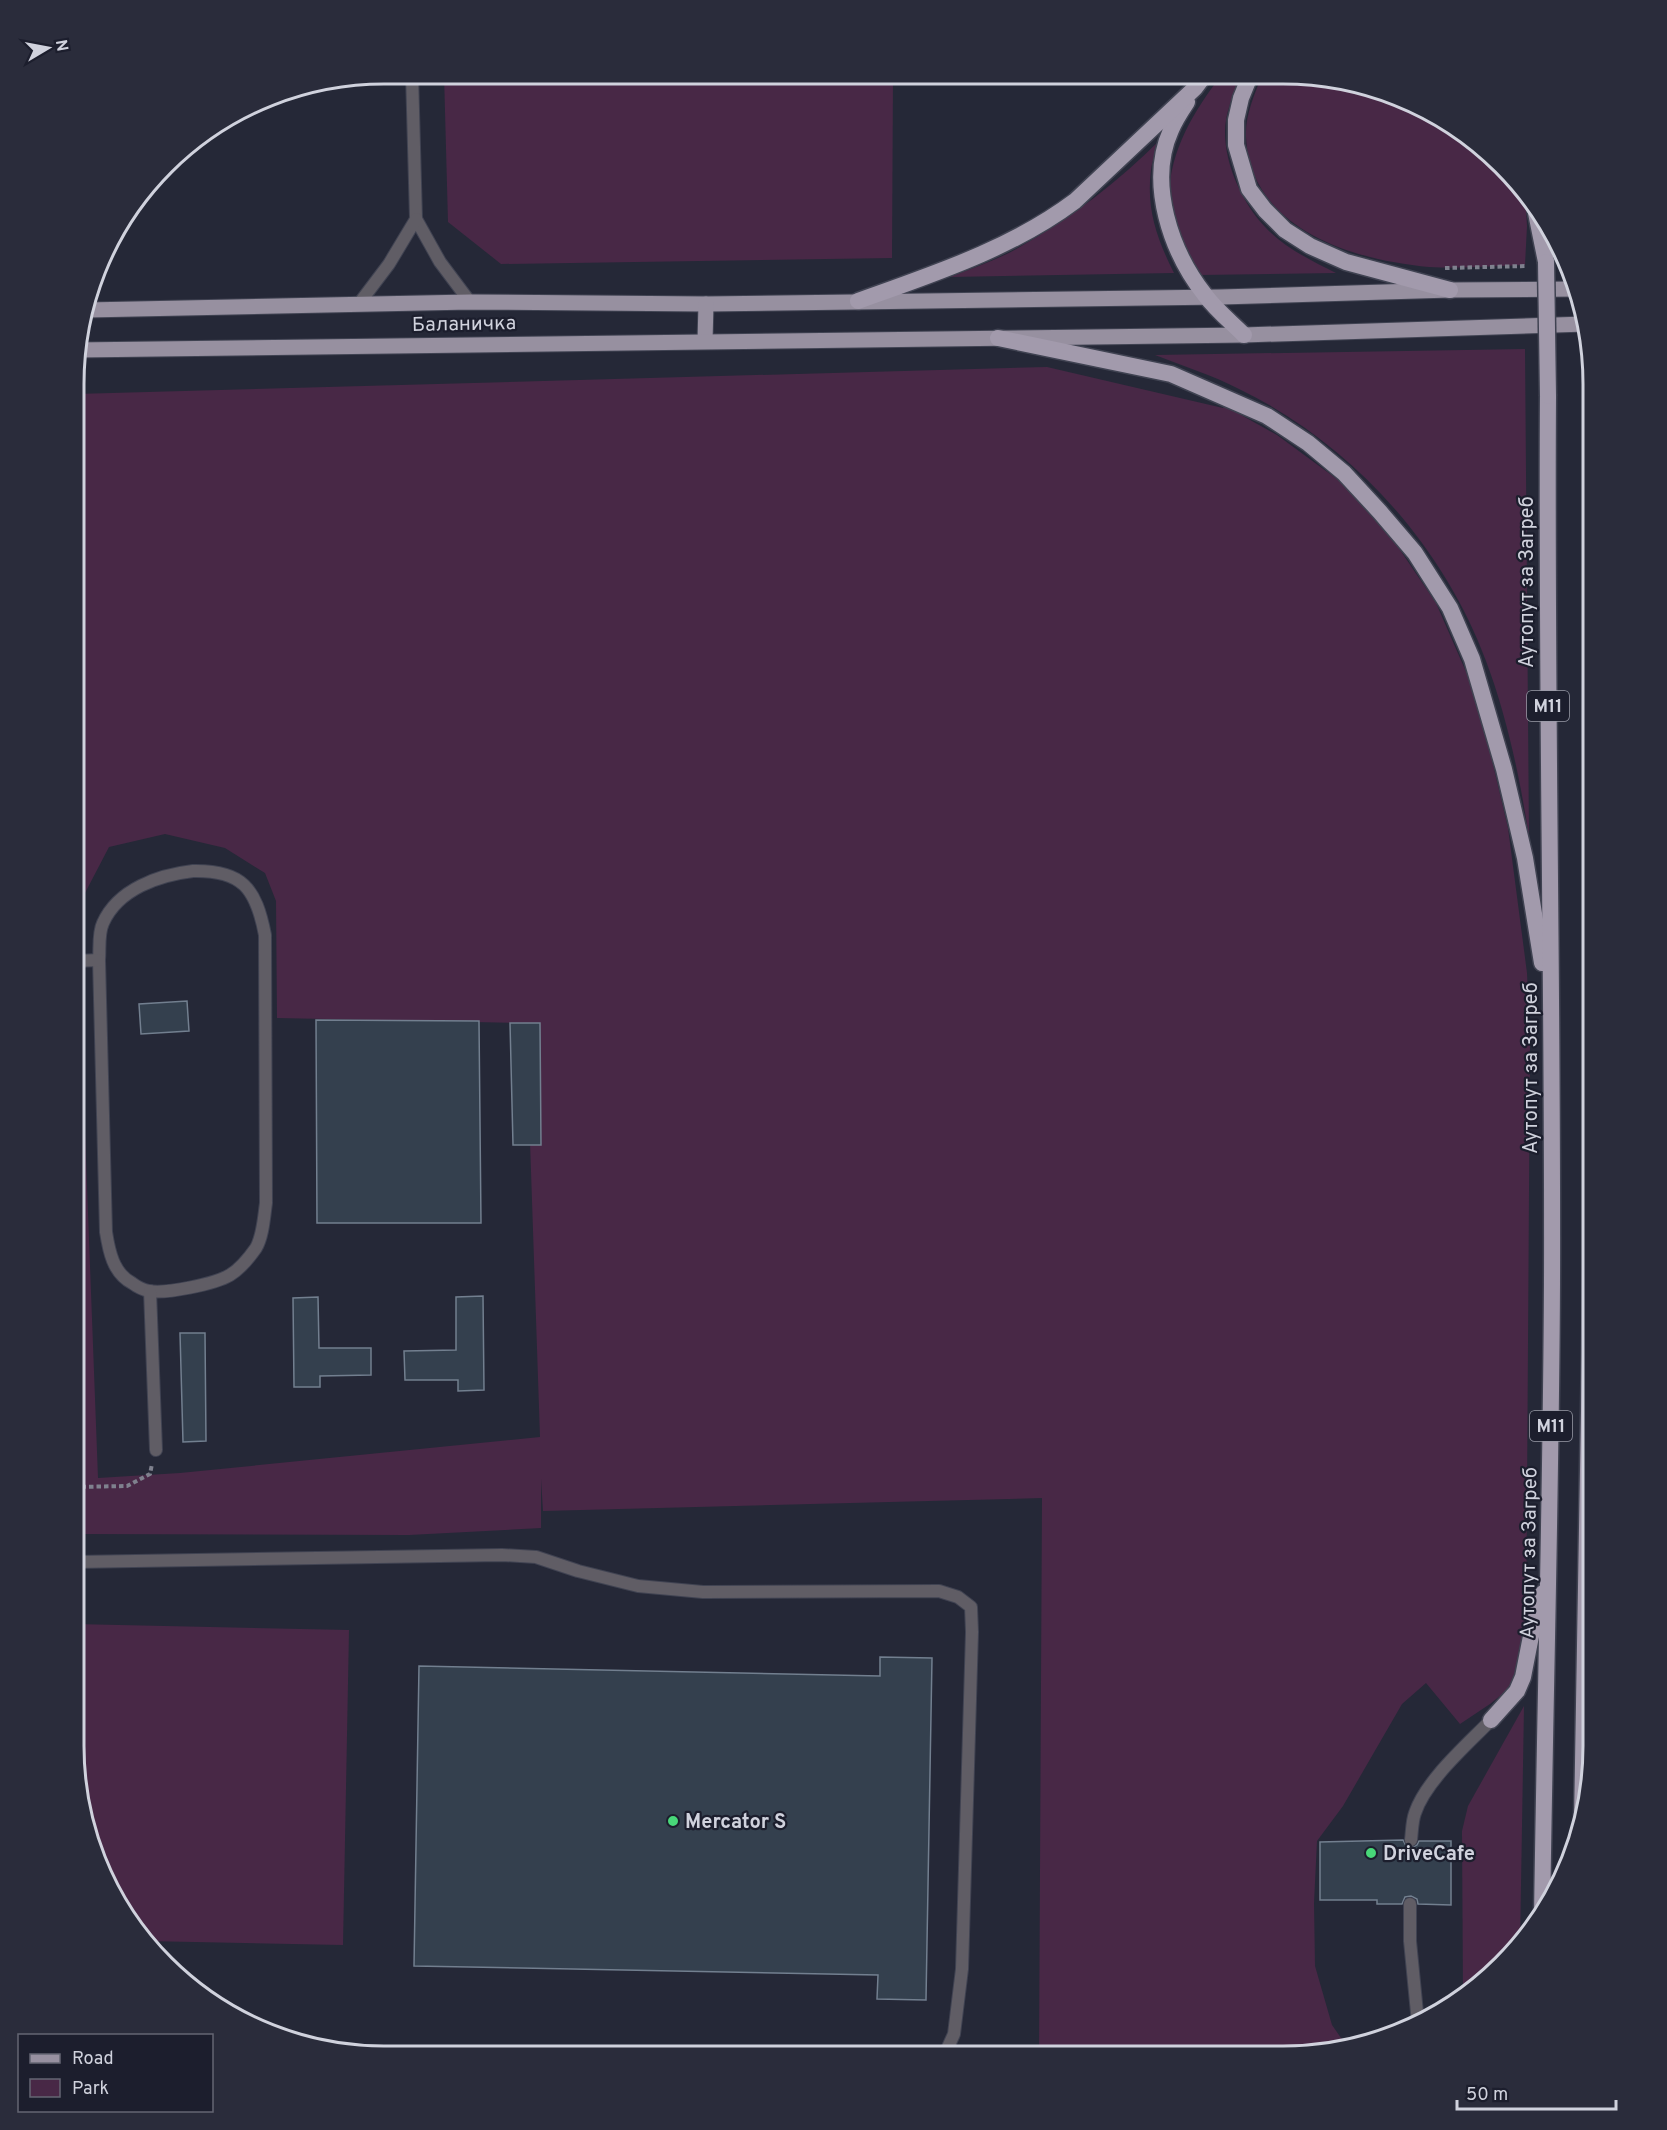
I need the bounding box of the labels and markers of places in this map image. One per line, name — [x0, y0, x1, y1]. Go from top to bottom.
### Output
place label: Mercator S — [685, 1810, 786, 1836]
marker: Mercator S — [666, 1814, 680, 1828]
place label: DriveCafe — [1383, 1842, 1475, 1868]
marker: DriveCafe — [1364, 1846, 1378, 1860]

